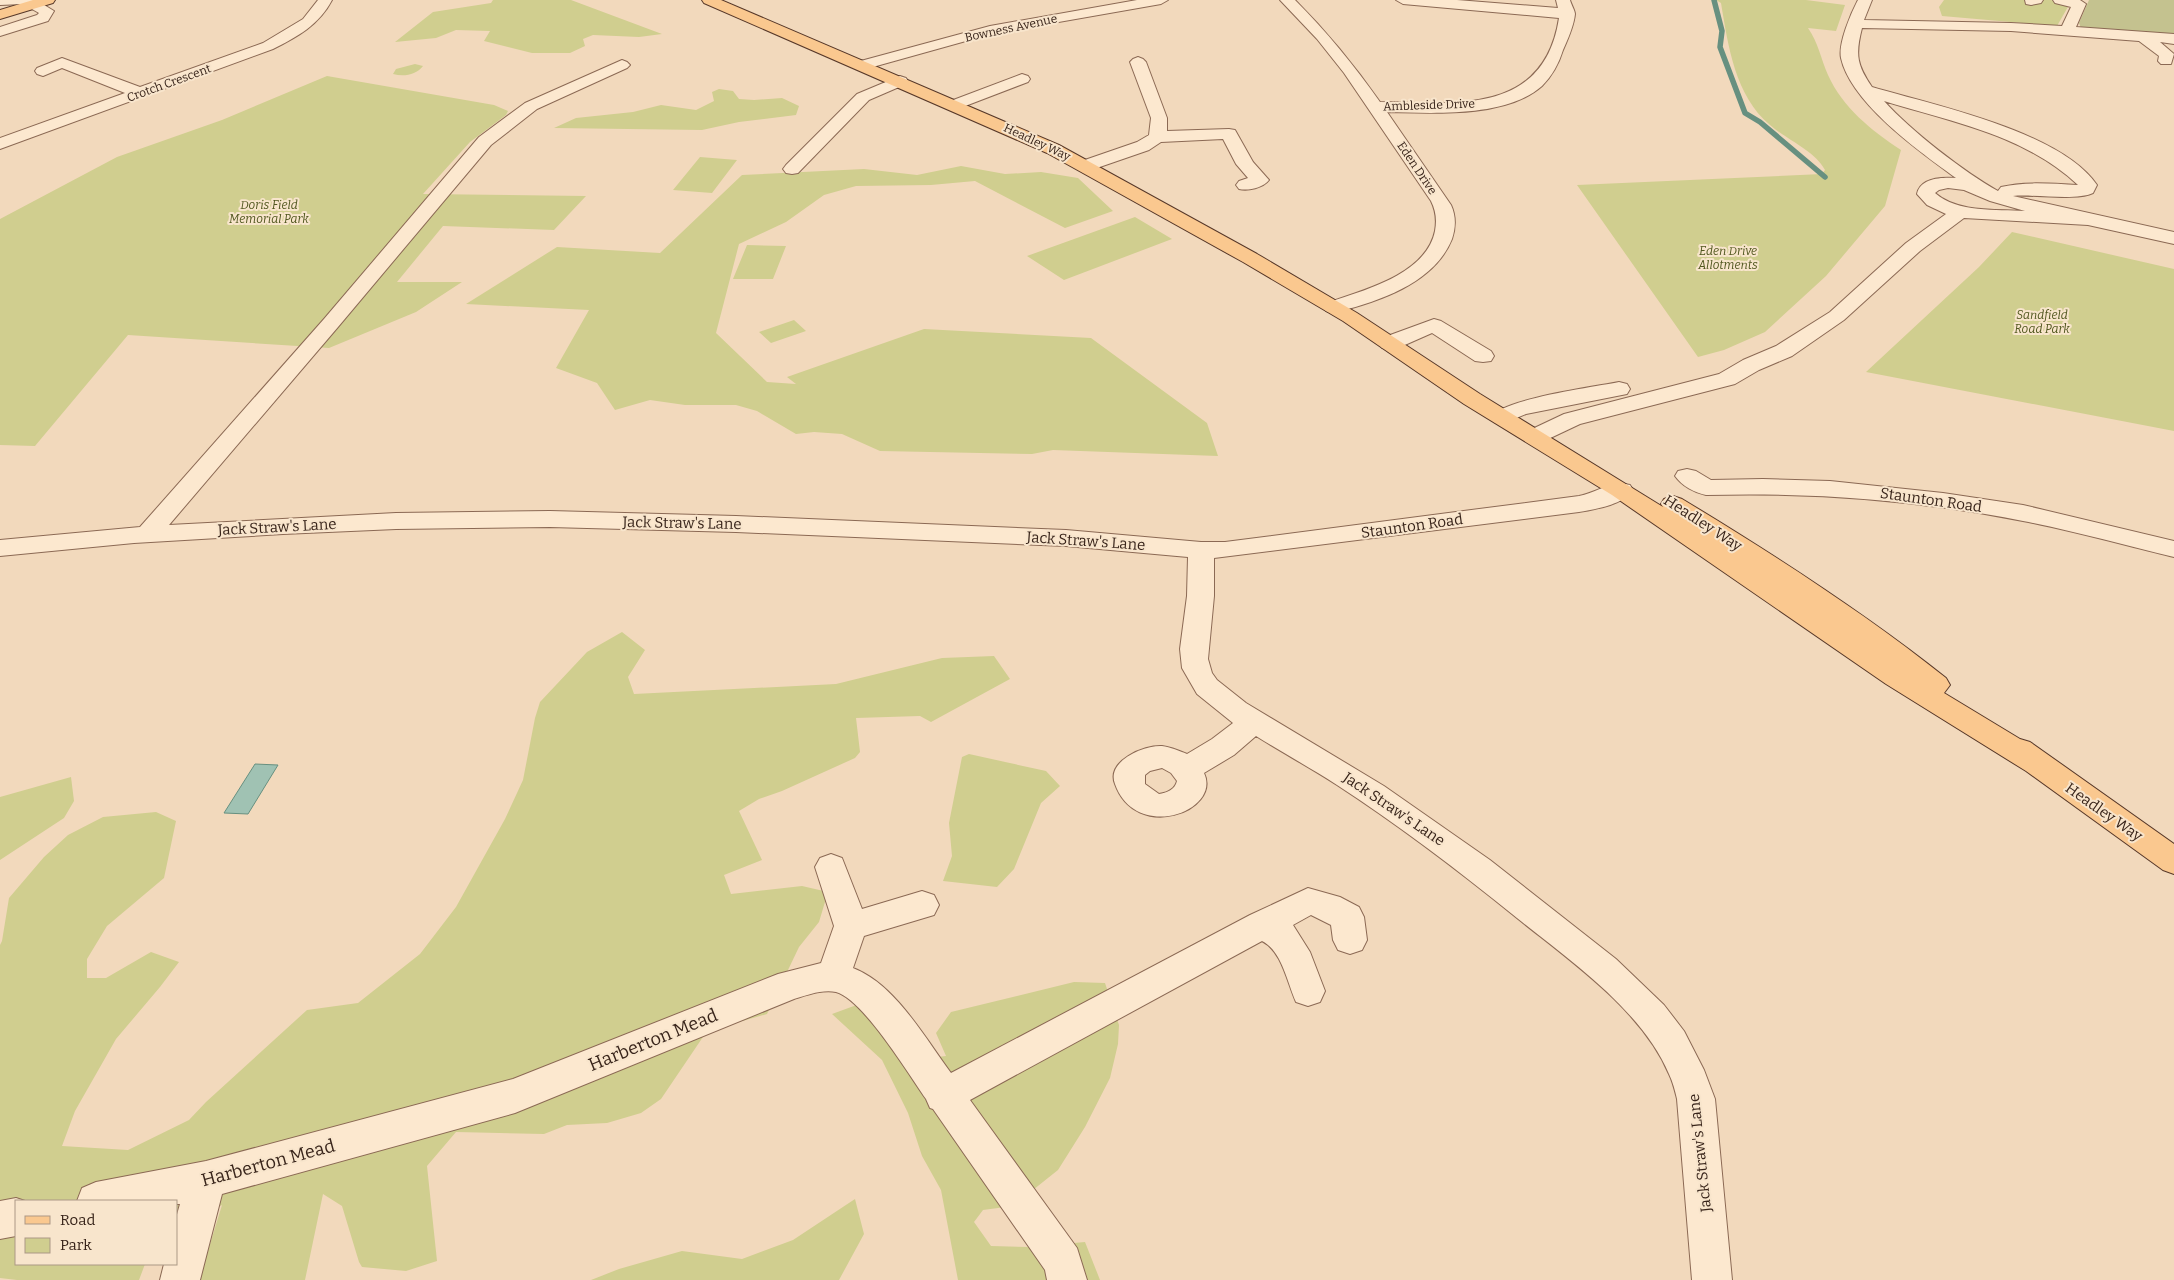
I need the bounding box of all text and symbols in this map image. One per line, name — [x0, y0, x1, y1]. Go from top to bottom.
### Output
street label: Bowness Avenue — [964, 11, 1058, 45]
street label: Crotch Crescent — [125, 61, 214, 105]
street label: Ambleside Drive — [1383, 96, 1475, 114]
street label: Headley Way — [1001, 120, 1073, 164]
street label: Eden Drive — [1394, 139, 1440, 197]
park label: Doris Field Memorial Park — [229, 198, 309, 226]
park label: Eden Drive Allotments — [1697, 244, 1758, 272]
park label: Sandfield Road Park — [2014, 308, 2070, 336]
street label: Staunton Road — [1879, 484, 1983, 516]
street label: Headley Way — [1660, 491, 1746, 555]
street label: Staunton Road — [1360, 510, 1464, 542]
street label: Jack Straw's Lane — [621, 513, 742, 533]
street label: Jack Straw's Lane — [216, 515, 337, 539]
street label: Jack Straw's Lane — [1025, 528, 1146, 554]
street label: Jack Straw's Lane — [1339, 768, 1448, 850]
street label: Headley Way — [2062, 779, 2146, 845]
street label: Harberton Mead — [585, 1004, 721, 1076]
street label: Jack Straw's Lane — [1685, 1093, 1715, 1214]
street label: Harberton Mead — [199, 1135, 338, 1191]
legend — [15, 1200, 178, 1265]
text: Road — [60, 1211, 95, 1229]
text: Park — [60, 1236, 92, 1254]

